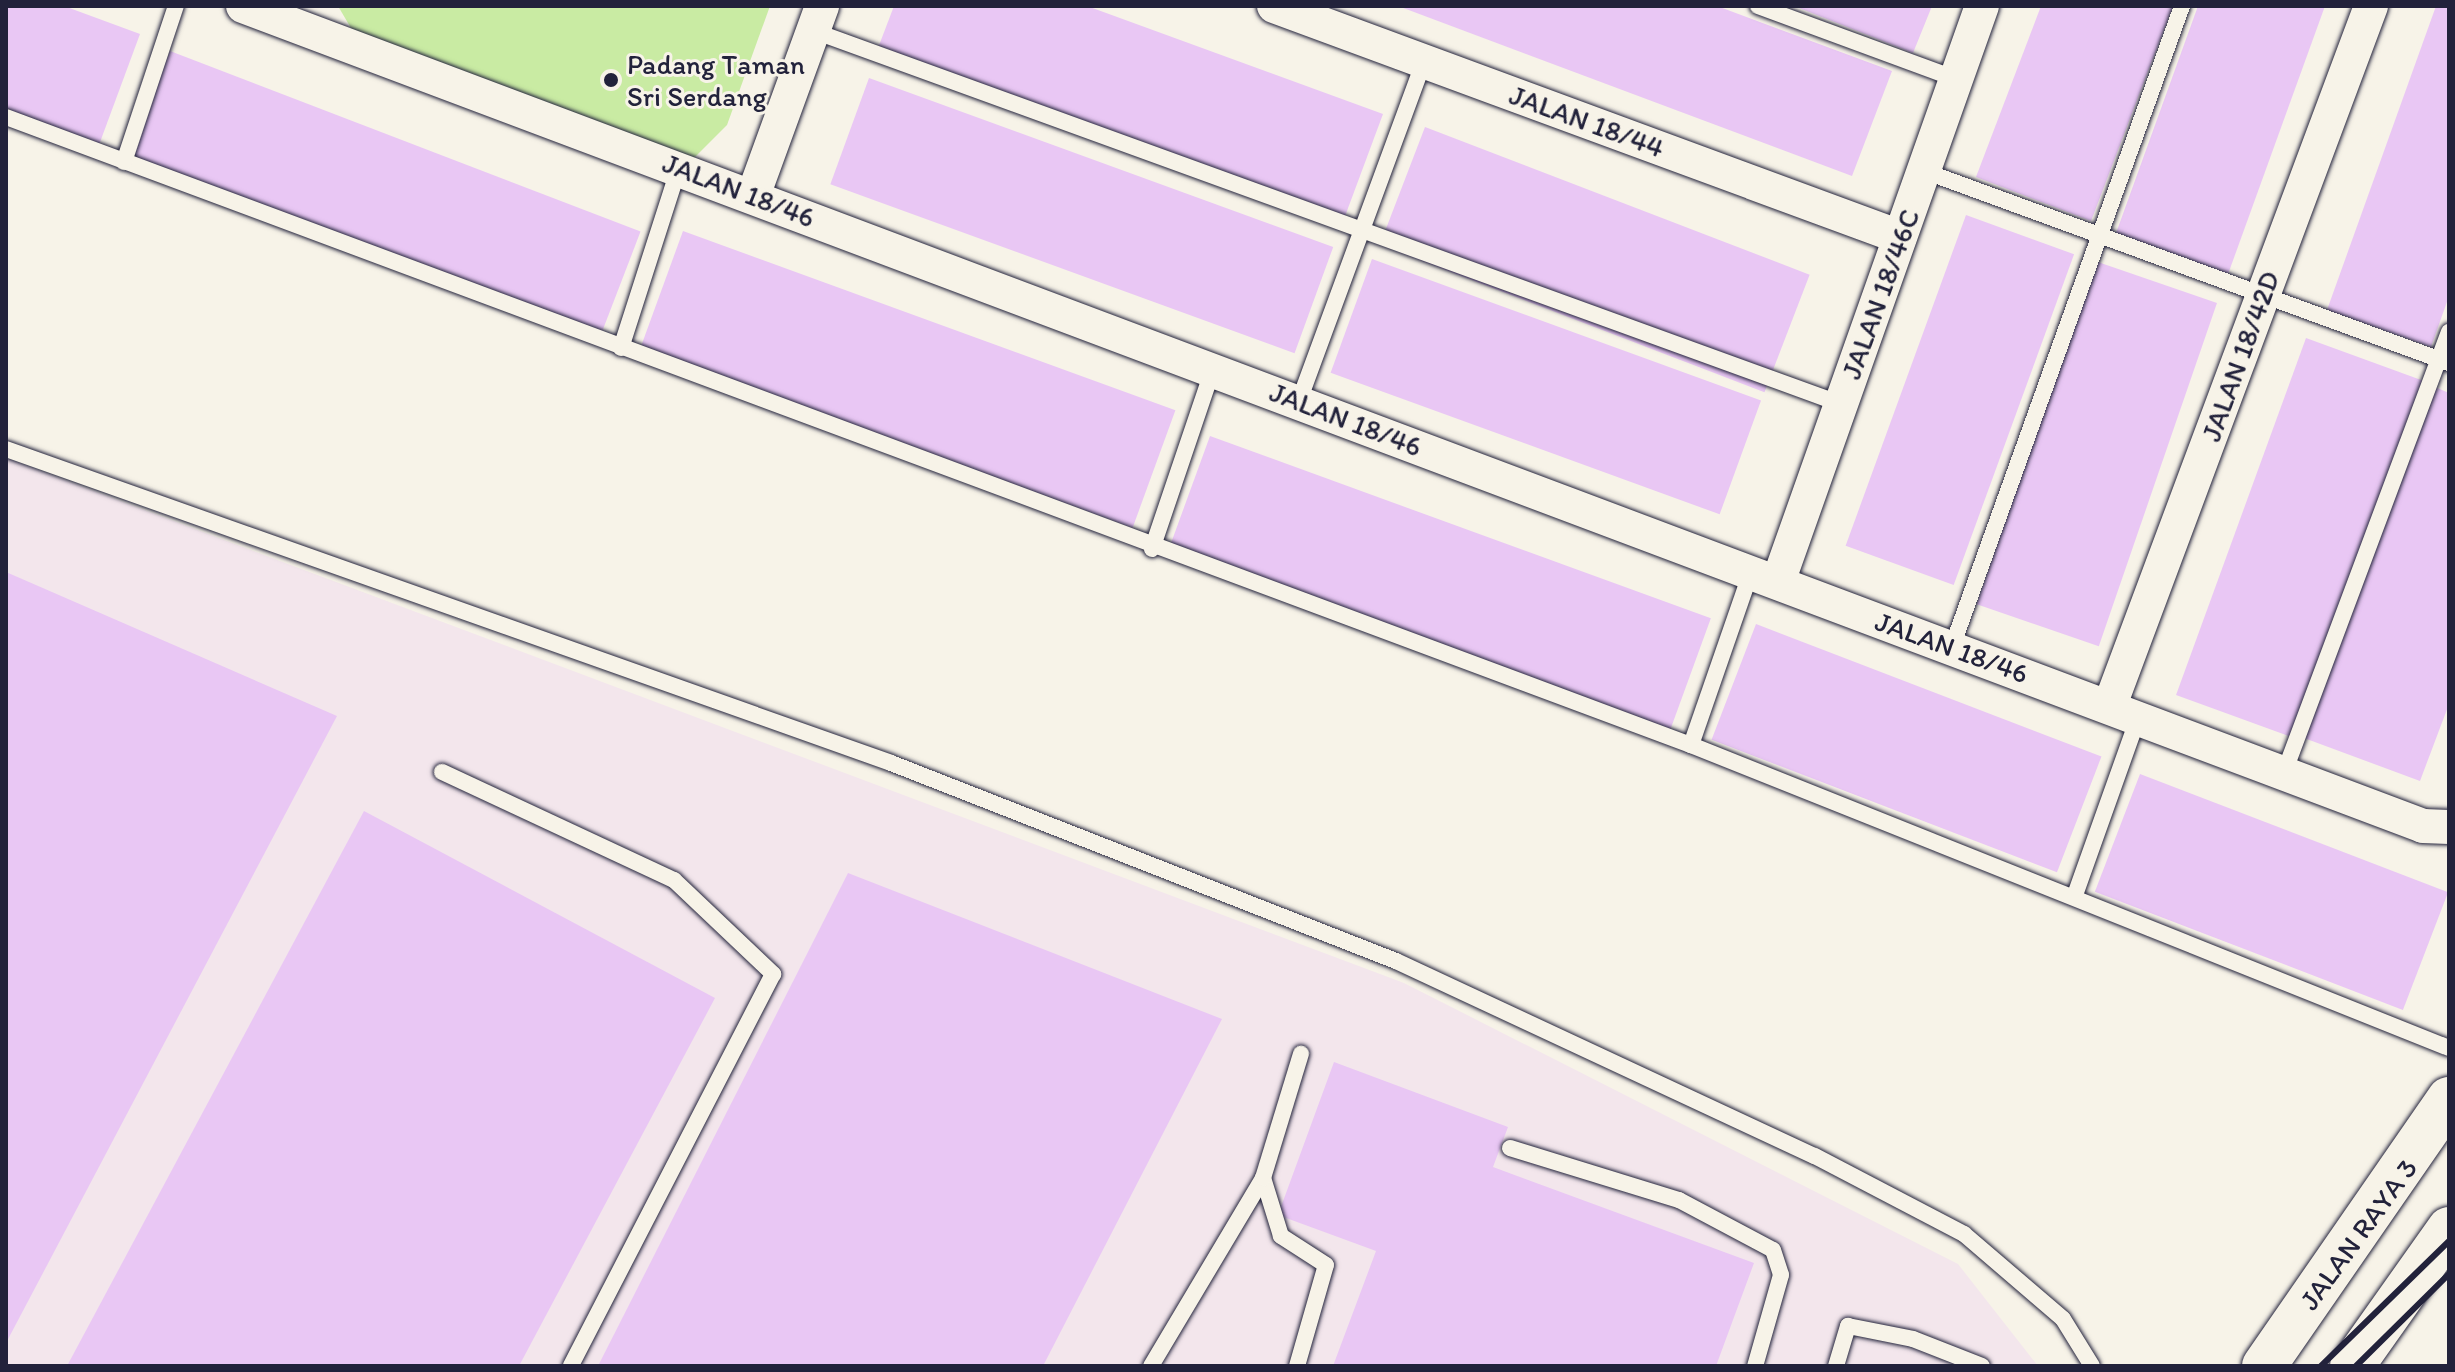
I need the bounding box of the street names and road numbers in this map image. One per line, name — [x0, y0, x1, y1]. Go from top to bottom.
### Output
street label: JALAN 18/44 — [1505, 77, 1669, 165]
street label: JALAN 18/46 — [658, 146, 820, 234]
street label: JALAN 18/46C — [1834, 205, 1926, 383]
street label: JALAN 18/42D — [2194, 266, 2286, 446]
street label: JALAN 18/46 — [1265, 375, 1427, 463]
street label: JALAN 18/46 — [1871, 604, 2033, 690]
street label: JALAN RAYA 3 — [2292, 1152, 2424, 1316]

